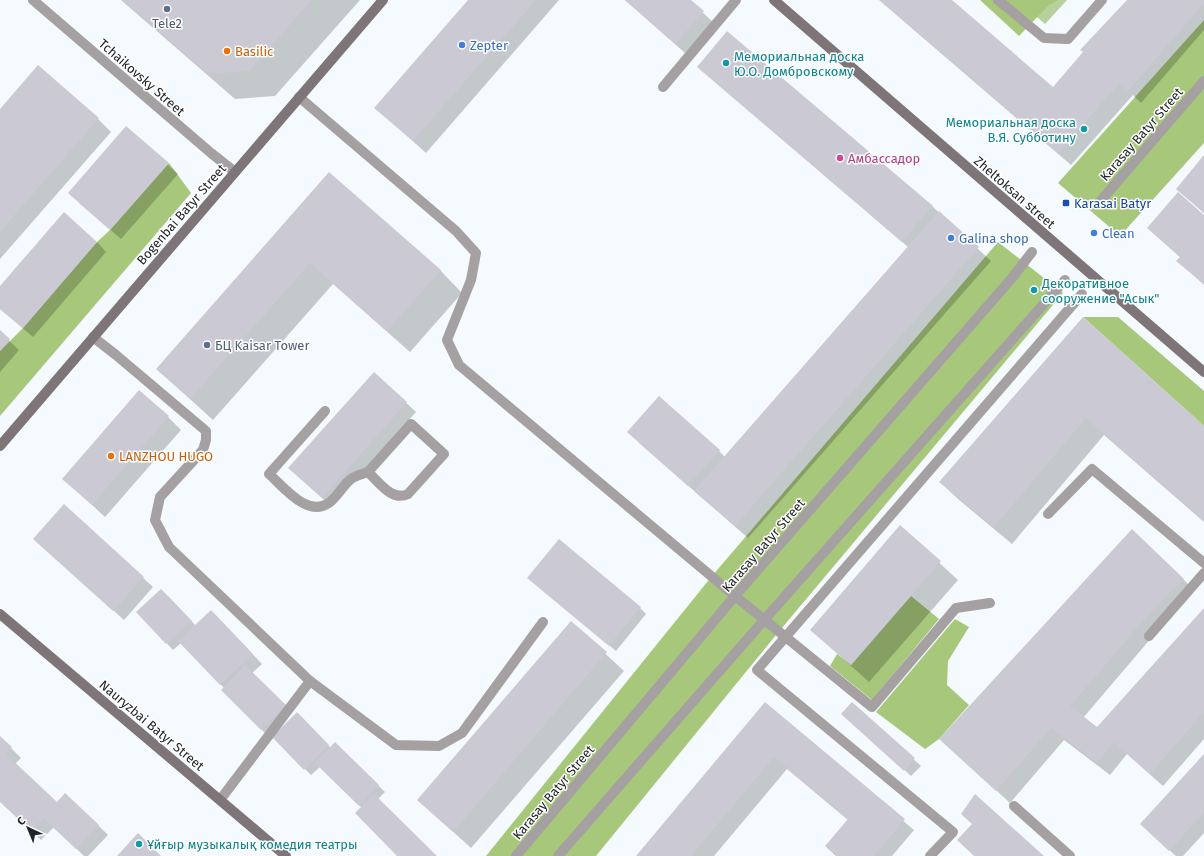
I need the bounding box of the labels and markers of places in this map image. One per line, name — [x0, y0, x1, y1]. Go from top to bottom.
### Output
marker: Tele2 — [162, 4, 172, 14]
place label: Tele2 — [152, 16, 182, 31]
place label: Zepter — [470, 38, 508, 53]
marker: Zepter — [457, 40, 467, 50]
place label: Basilic — [235, 44, 273, 59]
marker: Basilic — [222, 46, 232, 56]
place label: Мемориальная доска Ю.О. Домбровскому — [734, 49, 864, 79]
marker: Мемориальная доска Ю.О. Домбровскому — [721, 58, 731, 68]
place label: Мемориальная доска В.Я. Субботину — [946, 115, 1077, 145]
marker: Мемориальная доска В.Я. Субботину — [1079, 124, 1089, 134]
place label: Амбассадор — [848, 151, 920, 166]
marker: Амбассадор — [835, 153, 845, 163]
place label: Karasai Batyr — [1074, 196, 1151, 211]
marker: Karasai Batyr — [1061, 198, 1071, 208]
place label: Clean — [1102, 226, 1135, 241]
marker: Clean — [1089, 228, 1099, 238]
place label: Galina shop — [959, 231, 1029, 246]
marker: Galina shop — [946, 233, 956, 243]
place label: Декоративное сооружение "Асык" — [1041, 276, 1160, 306]
marker: Декоративное сооружение "Асык" — [1029, 285, 1039, 295]
place label: БЦ Kaisar Tower — [215, 338, 309, 353]
marker: БЦ Kaisar Tower — [202, 340, 212, 350]
place label: LANZHOU HUGO — [119, 449, 213, 464]
marker: LANZHOU HUGO — [106, 451, 116, 461]
place label: Ұйғыр музыкалық комедия театры — [147, 837, 358, 852]
marker: Ұйғыр музыкалық комедия театры — [134, 839, 144, 849]

